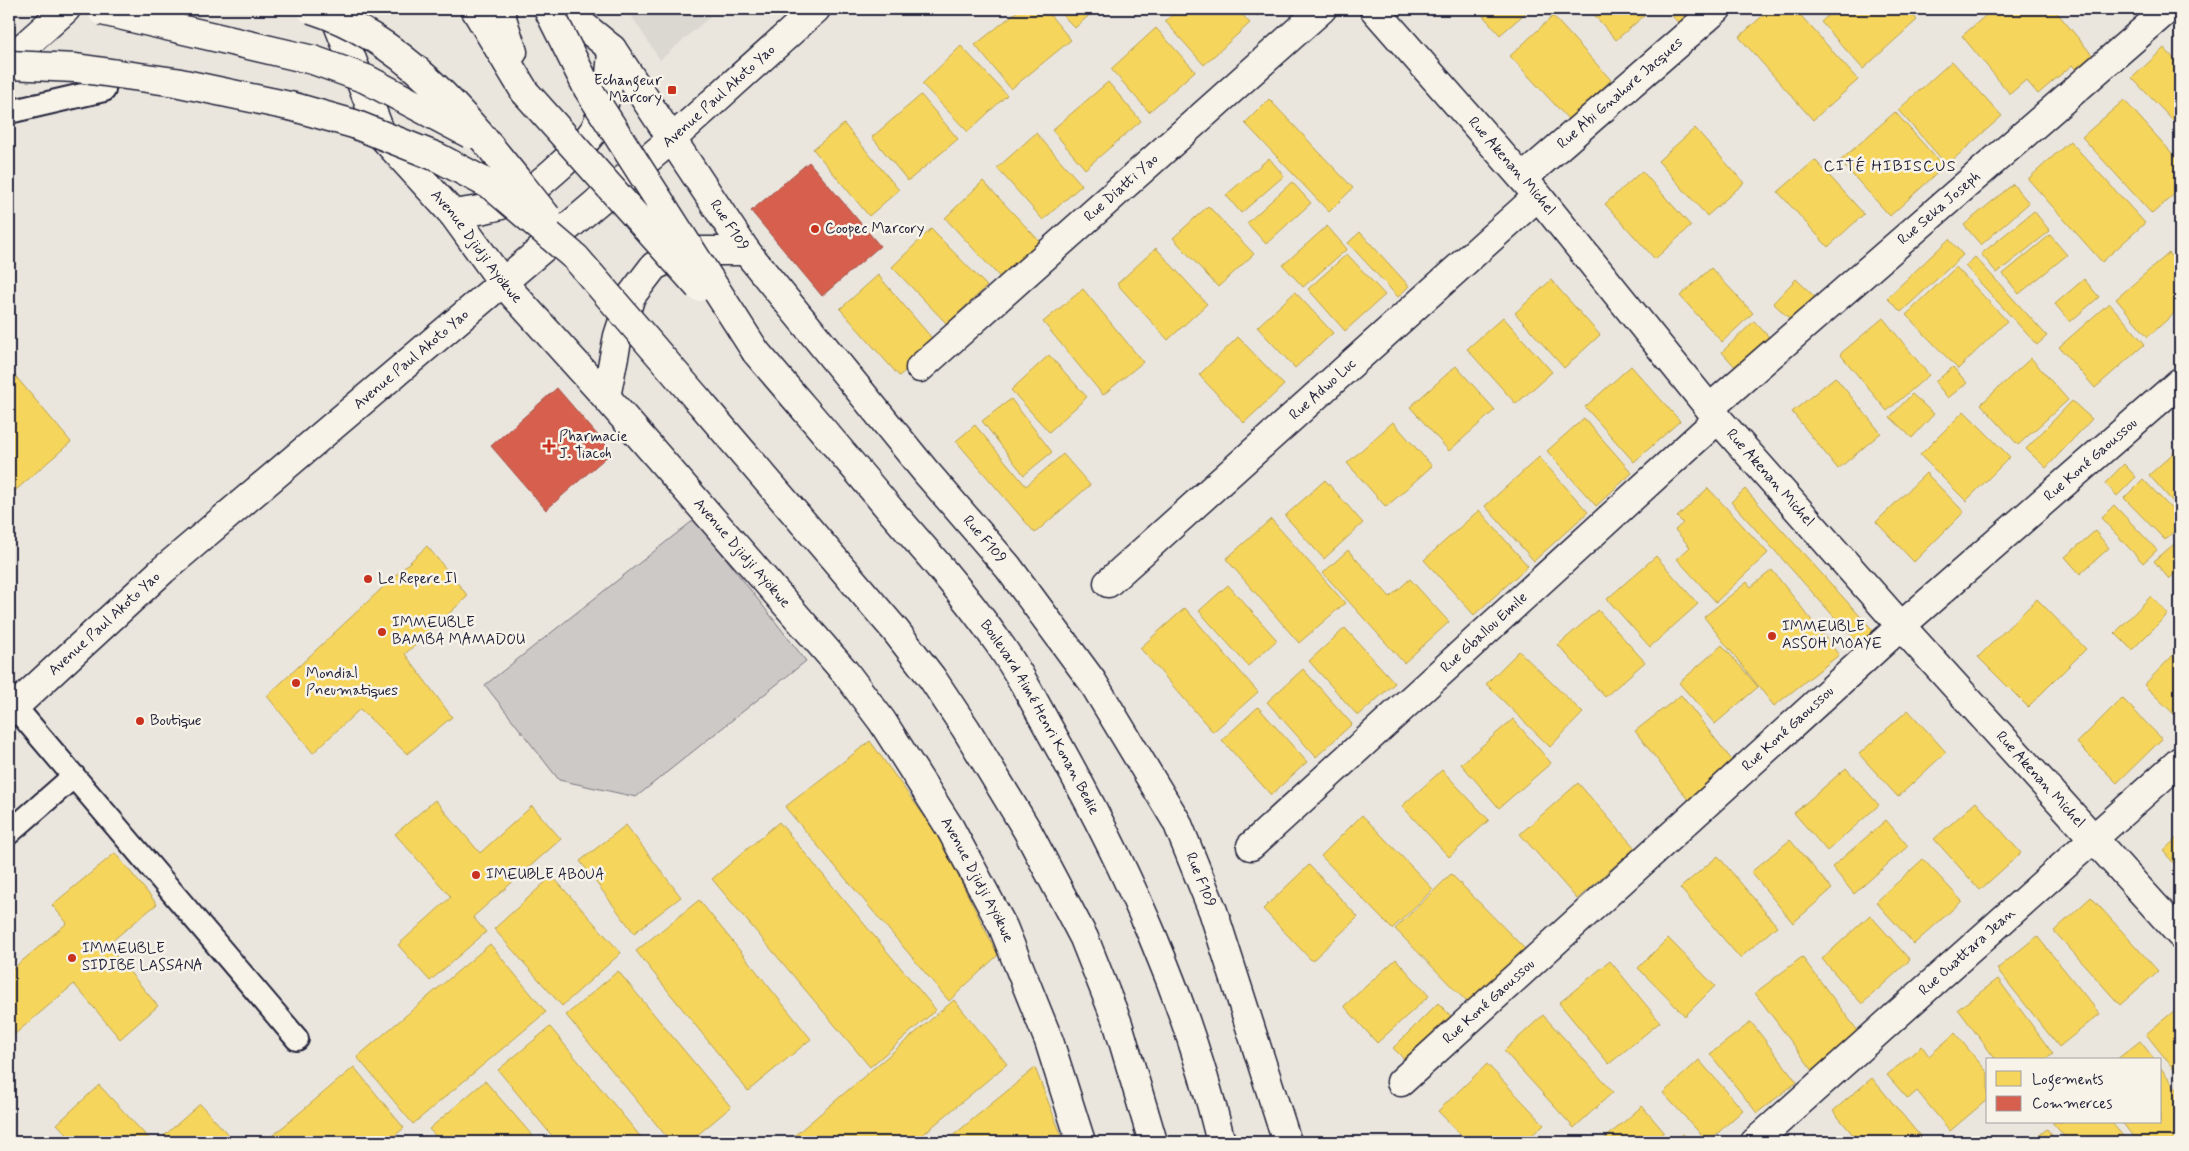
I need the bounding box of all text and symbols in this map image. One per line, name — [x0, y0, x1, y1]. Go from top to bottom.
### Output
street label: Rue Abi Gnahore Jacques — [1553, 33, 1688, 154]
street label: Avenue Paul Akoto Yao — [658, 40, 780, 152]
place label: Echangeur Marcory — [594, 71, 662, 108]
marker: Echangeur Marcory — [666, 84, 678, 96]
street label: Rue Akenan Michel — [1463, 113, 1560, 220]
street label: Rue Diatti Yao — [1080, 149, 1163, 227]
district label: CITÉ HIBISCUS — [1823, 156, 1957, 177]
street label: Rue Seka Joseph — [1894, 167, 1985, 250]
street label: Avenue Djidji Ayökwe — [426, 186, 527, 308]
street label: Rue F109 — [705, 196, 753, 255]
place label: Coopec Marcory — [825, 219, 925, 239]
marker: Coopec Marcory — [809, 223, 821, 235]
street label: Avenue Paul Akoto Yao — [349, 305, 473, 414]
street label: Rue Adwo Luc — [1285, 354, 1361, 425]
street label: Rue Koné Gaoussou — [2040, 414, 2142, 506]
street label: Rue Akenan Michel — [1722, 425, 1819, 531]
place label: Pharmacie J. Tiacoh — [559, 427, 628, 464]
marker: Pharmacie J. Tiacoh — [543, 440, 555, 452]
street label: Avenue Djidji Ayökwe — [689, 494, 795, 612]
street label: Rue F109 — [958, 511, 1011, 568]
street label: Avenue Paul Akoto Yao — [44, 567, 165, 681]
place label: Le Repere II — [378, 569, 457, 589]
marker: Le Repere II — [362, 573, 374, 585]
street label: Rue Gballou Emile — [1436, 588, 1532, 678]
place label: IMMEUBLE BAMBA MAMADOU — [392, 613, 525, 650]
street label: Boulevard Aimé Henri Konan Bedie — [975, 616, 1104, 818]
place label: IMMEUBLE ASSOH MOAYE — [1782, 617, 1882, 654]
marker: IMMEUBLE BAMBA MAMADOU — [376, 626, 388, 638]
marker: IMMEUBLE ASSOH MOAYE — [1766, 630, 1778, 642]
place label: Mondial Pneumatiques — [306, 664, 398, 701]
marker: Mondial Pneumatiques — [290, 677, 302, 689]
street label: Rue Koné Gaoussou — [1738, 682, 1839, 776]
place label: Boutique — [150, 711, 202, 731]
marker: Boutique — [134, 715, 146, 727]
street label: Rue Akenan Michel — [1991, 727, 2089, 832]
street label: Avenue Djidji Ayökwe — [936, 814, 1018, 945]
street label: Rue F109 — [1180, 850, 1221, 910]
place label: IMEUBLE ABOUA — [486, 865, 604, 885]
marker: IMEUBLE ABOUA — [470, 869, 482, 881]
street label: Rue Ouattara Jean — [1915, 903, 2020, 1000]
place label: IMMEUBLE SIDIBE LASSANA — [82, 939, 203, 976]
marker: IMMEUBLE SIDIBE LASSANA — [66, 952, 78, 964]
street label: Rue Koné Gaoussou — [1439, 955, 1539, 1049]
legend — [1986, 1058, 2162, 1124]
text: Logements — [2032, 1070, 2104, 1091]
text: Commerces — [2032, 1094, 2112, 1114]

